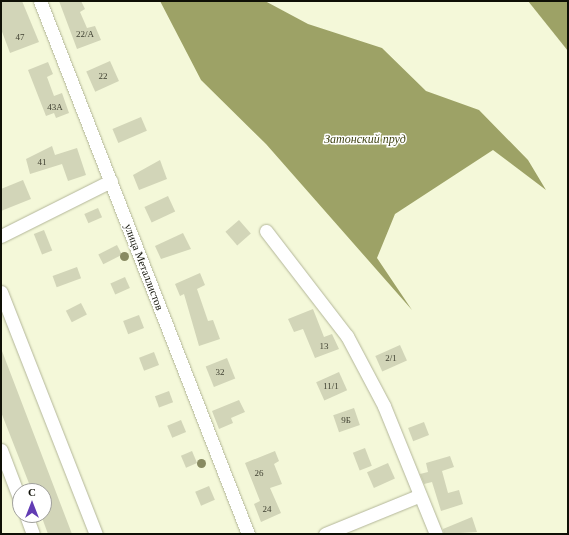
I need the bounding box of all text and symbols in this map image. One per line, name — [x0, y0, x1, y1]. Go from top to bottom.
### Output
house number: 22/А — [76, 29, 94, 39]
house number: 47 — [16, 32, 24, 42]
house number: 22 — [98, 71, 108, 81]
house number: 43А — [47, 102, 63, 112]
water label: Затонский пруд — [324, 133, 406, 147]
house number: 41 — [38, 157, 46, 167]
street label: улица Металлистов — [121, 222, 167, 312]
house number: 13 — [320, 341, 328, 351]
house number: 2/1 — [385, 353, 397, 363]
house number: 32 — [216, 367, 224, 377]
house number: 11/1 — [323, 381, 339, 391]
house number: 9Б — [341, 415, 351, 425]
house number: 26 — [254, 468, 264, 478]
north arrow — [12, 483, 52, 523]
text: С — [28, 486, 36, 498]
house number: 24 — [262, 504, 272, 514]

